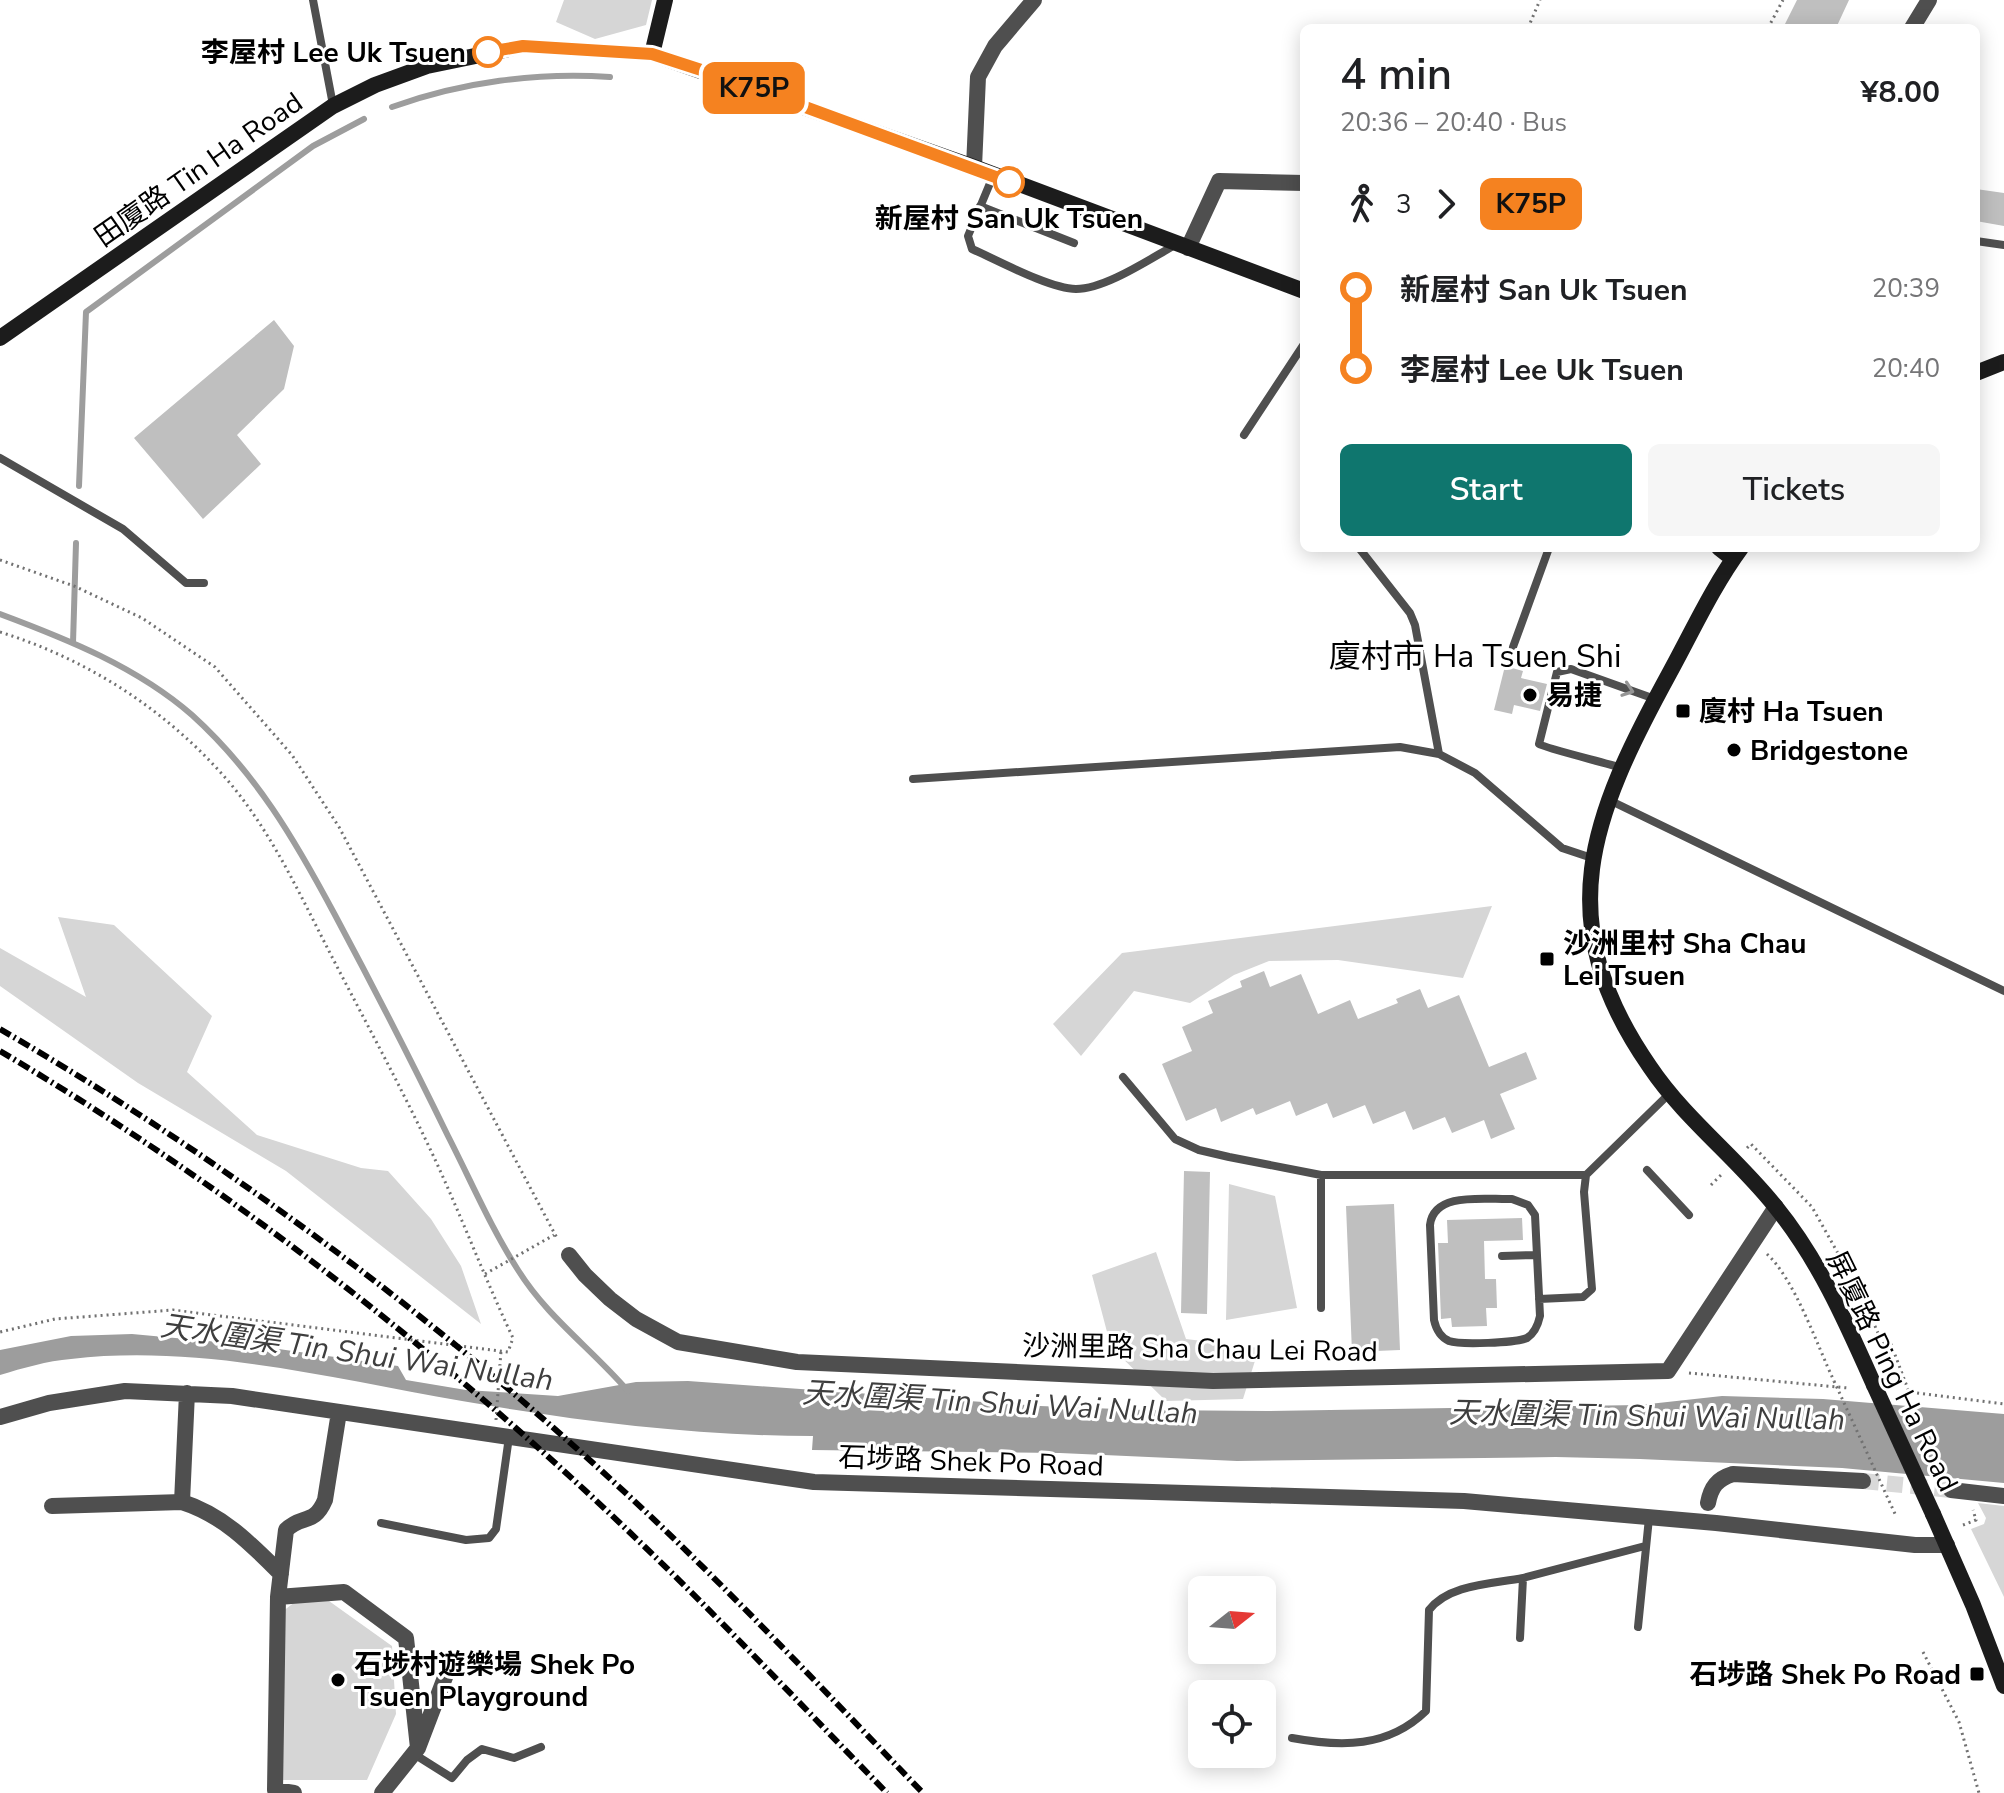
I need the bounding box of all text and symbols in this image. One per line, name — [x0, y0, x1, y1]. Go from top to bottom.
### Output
place label: 李屋村 Lee Uk Tsuen — [201, 34, 466, 72]
marker: 李屋村 Lee Uk Tsuen — [473, 37, 503, 67]
text: 4 min — [1340, 45, 1452, 105]
line badge: K75P — [698, 62, 810, 114]
text: K75P — [719, 69, 789, 107]
text: ¥8.00 — [1861, 72, 1940, 113]
street label: 田廈路 Tin Ha Road — [87, 84, 310, 256]
text: 20:36 – 20:40 · Bus — [1340, 105, 1567, 140]
marker: 新屋村 San Uk Tsuen — [994, 167, 1024, 197]
icon: walk — [1340, 182, 1384, 226]
icon: forward — [1424, 182, 1468, 226]
text: K75P — [1496, 185, 1566, 223]
text: 3 — [1396, 187, 1412, 222]
place label: 新屋村 San Uk Tsuen — [875, 200, 1143, 238]
text: 新屋村 San Uk Tsuen — [1400, 270, 1688, 311]
text: 20:39 — [1872, 271, 1940, 306]
text: 李屋村 Lee Uk Tsuen — [1400, 350, 1684, 391]
text: 20:40 — [1872, 351, 1940, 386]
button: Start — [1340, 444, 1632, 536]
button: Tickets — [1648, 444, 1940, 536]
district label: 廈村市 Ha Tsuen Shi — [1329, 635, 1621, 678]
place label: 易捷 — [1546, 677, 1602, 715]
one-way arrow — [1620, 680, 1634, 696]
marker: 易捷 — [1521, 686, 1539, 704]
place label: 廈村 Ha Tsuen — [1699, 693, 1884, 731]
marker: 廈村 Ha Tsuen — [1674, 702, 1692, 720]
place label: Bridgestone — [1750, 732, 1908, 770]
marker: Bridgestone — [1725, 741, 1743, 759]
place label: 沙洲里村 Sha Chau Lei Tsuen — [1563, 925, 1806, 995]
marker: 沙洲里村 Sha Chau Lei Tsuen — [1538, 950, 1556, 968]
street label: 屏廈路 Ping Ha Road — [1817, 1245, 1967, 1498]
water label: 天水圍渠 Tin Shui Wai Nullah — [158, 1306, 556, 1401]
street label: 沙洲里路 Sha Chau Lei Road — [1022, 1327, 1378, 1371]
water label: 天水圍渠 Tin Shui Wai Nullah — [801, 1373, 1199, 1434]
water label: 天水圍渠 Tin Shui Wai Nullah — [1449, 1393, 1845, 1440]
street label: 石埗路 Shek Po Road — [838, 1438, 1104, 1486]
north arrow — [1188, 1576, 1276, 1664]
map controls — [1188, 1576, 1276, 1768]
place label: 石埗村遊樂場 Shek Po Tsuen Playground — [354, 1646, 635, 1716]
place label: 石埗路 Shek Po Road — [1689, 1656, 1961, 1694]
marker: 石埗路 Shek Po Road — [1968, 1665, 1986, 1683]
marker: 石埗村遊樂場 Shek Po Tsuen Playground — [329, 1671, 347, 1689]
button: locate — [1188, 1680, 1276, 1768]

